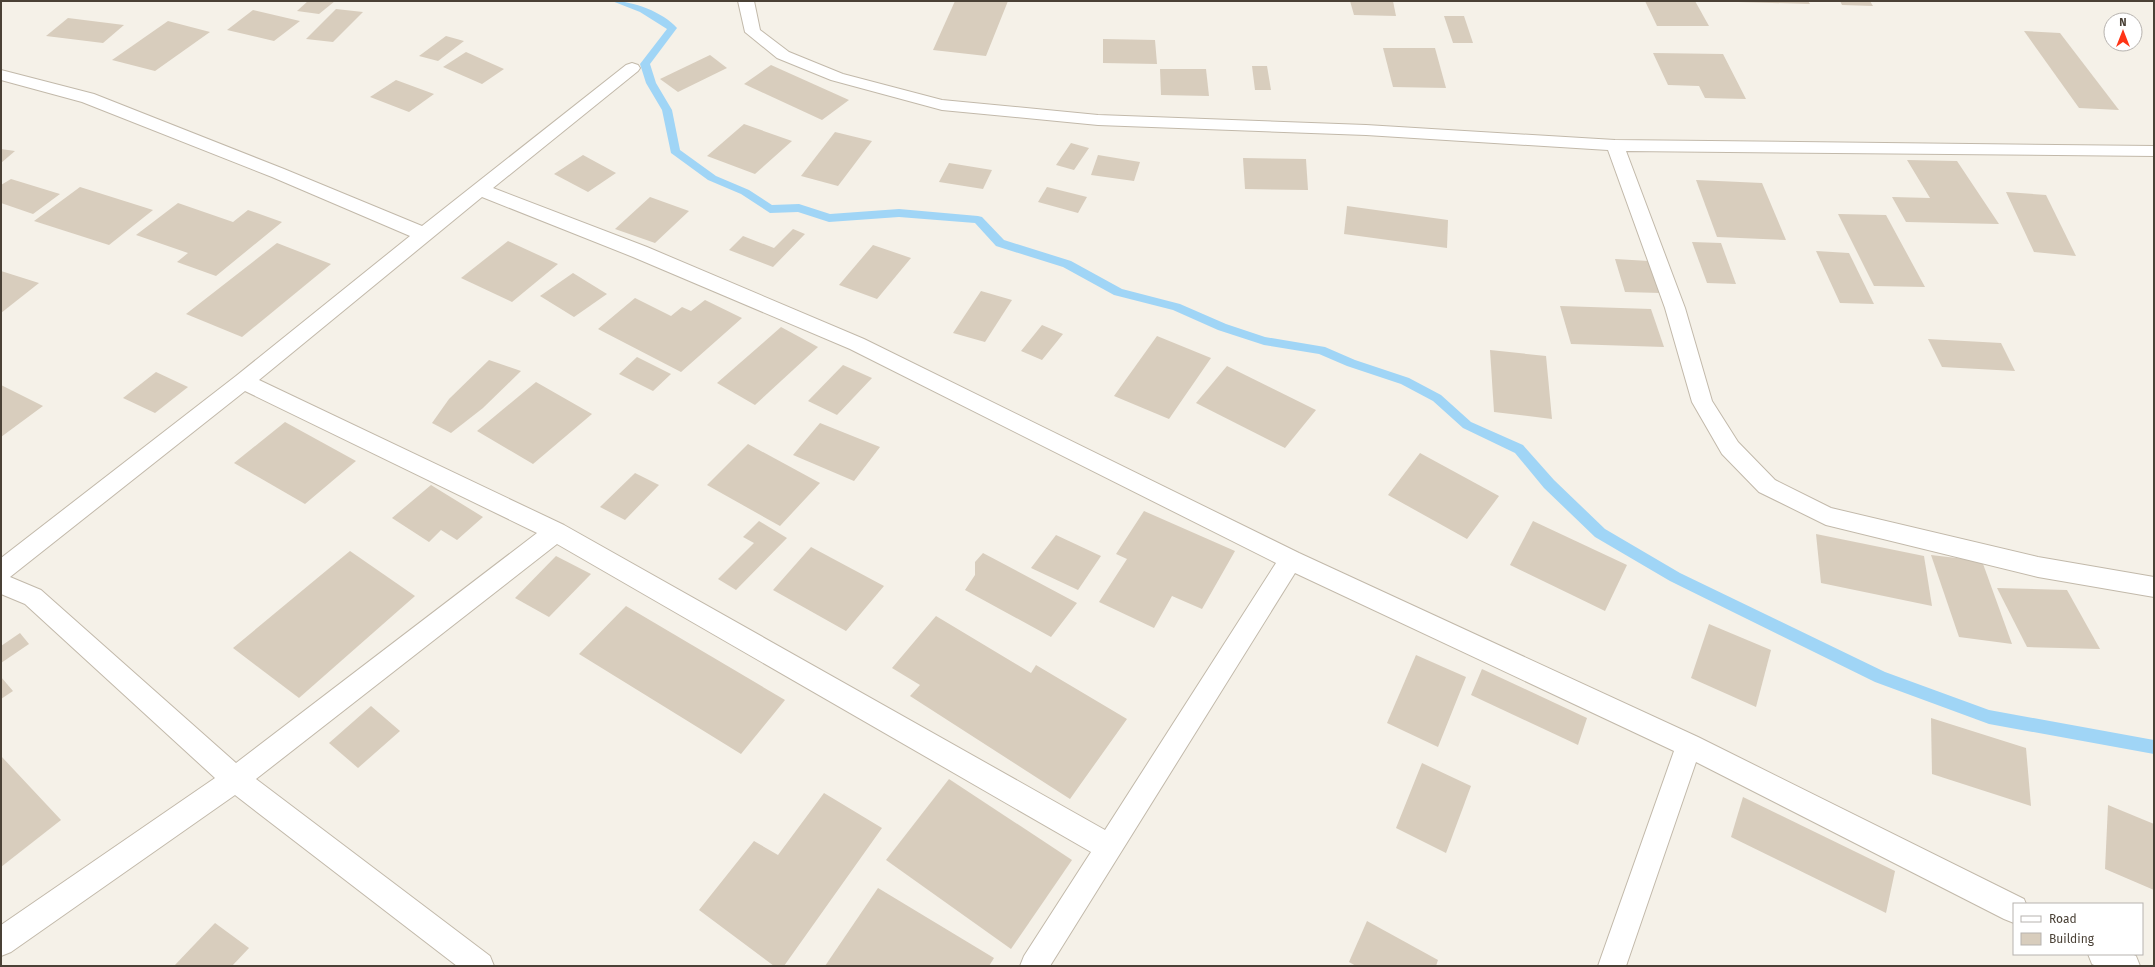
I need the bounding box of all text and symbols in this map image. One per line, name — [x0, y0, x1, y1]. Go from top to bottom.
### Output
north arrow — [2103, 12, 2143, 52]
text: N — [2119, 16, 2127, 29]
legend — [2013, 903, 2143, 955]
text: Road — [2049, 912, 2077, 926]
text: Building — [2049, 932, 2095, 946]

